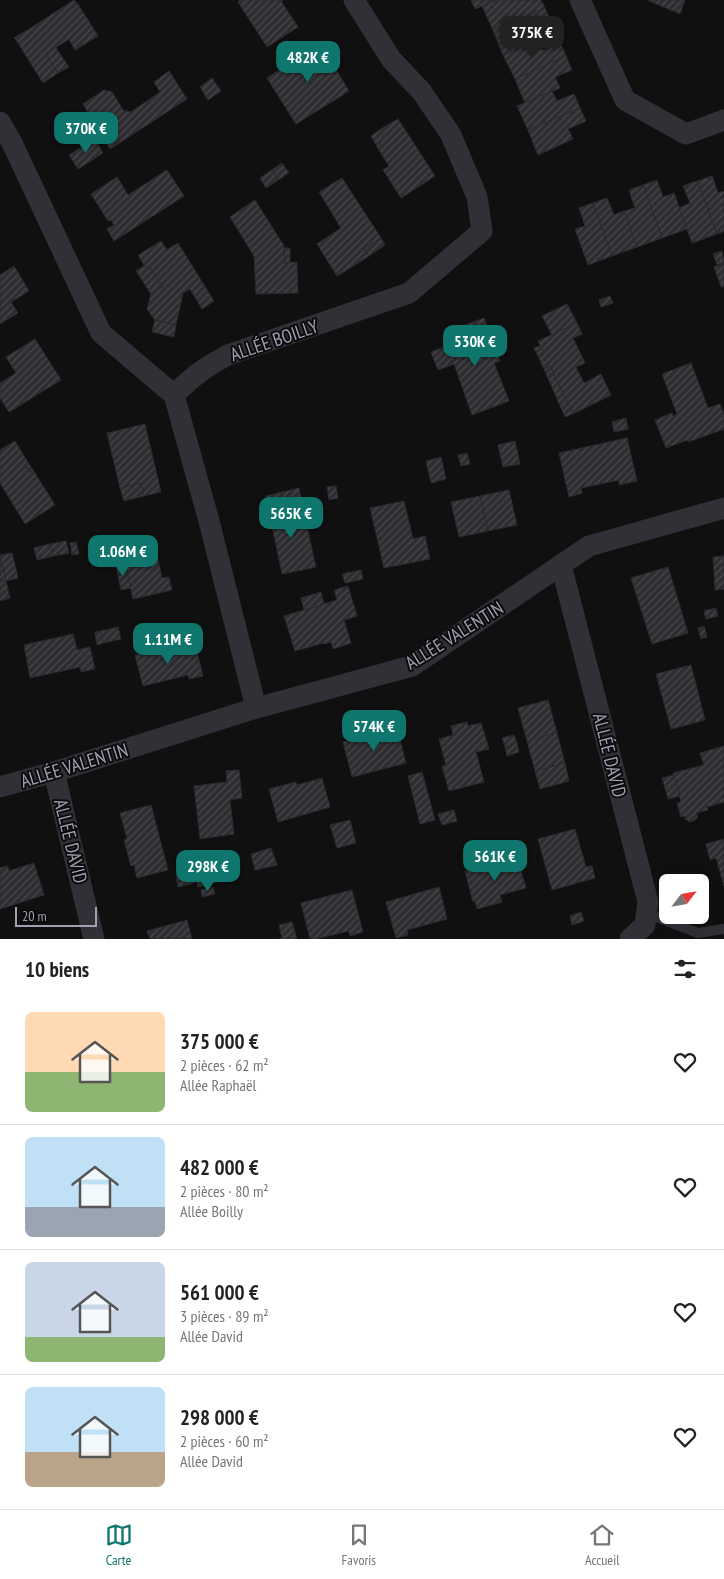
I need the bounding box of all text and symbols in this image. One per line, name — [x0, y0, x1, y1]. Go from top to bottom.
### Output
pin: 375K € — [491, 15, 573, 58]
text: 375K € — [511, 22, 553, 42]
pin: 482K € — [267, 41, 349, 83]
text: 482K € — [287, 47, 329, 67]
pin: 370K € — [45, 112, 127, 154]
text: 370K € — [65, 118, 107, 138]
street label: ALLÉE BOILLY — [227, 314, 322, 366]
pin: 530K € — [434, 324, 516, 367]
text: 530K € — [454, 331, 496, 351]
pin: 565K € — [250, 496, 332, 539]
text: 565K € — [270, 503, 312, 523]
pin: 1.06M € — [77, 534, 169, 577]
text: 1.06M € — [99, 541, 147, 561]
street label: ALLÉE VALENTIN — [401, 595, 507, 675]
pin: 1.11M € — [122, 622, 214, 665]
text: 1.11M € — [144, 629, 192, 649]
pin: 574K € — [333, 710, 415, 752]
street label: ALLÉE DAVID — [588, 710, 632, 800]
text: 574K € — [353, 716, 395, 736]
street label: ALLÉE VALENTIN — [17, 737, 131, 793]
street label: ALLÉE DAVID — [49, 796, 93, 886]
pin: 561K € — [454, 840, 536, 882]
text: 561K € — [474, 846, 516, 866]
pin: 298K € — [167, 850, 249, 892]
text: 298K € — [187, 856, 229, 876]
north arrow — [659, 874, 709, 924]
map controls — [659, 874, 709, 924]
scale bar — [15, 904, 98, 927]
text: 20 m — [22, 907, 47, 925]
icon: filters — [671, 955, 699, 983]
text: 10 biens — [25, 956, 89, 983]
text: 375 000 € — [180, 1028, 259, 1055]
icon: home — [65, 1032, 125, 1092]
icon: heart — [671, 1048, 699, 1076]
text: 2 pièces · 62 m² — [180, 1055, 269, 1075]
text: Allée Raphaël — [180, 1075, 256, 1095]
text: 482 000 € — [180, 1154, 259, 1181]
icon: home — [65, 1157, 125, 1217]
icon: heart — [671, 1173, 699, 1201]
text: 2 pièces · 80 m² — [180, 1181, 269, 1201]
text: Allée Boilly — [180, 1201, 243, 1221]
text: 561 000 € — [180, 1279, 259, 1306]
icon: home — [65, 1282, 125, 1342]
icon: heart — [671, 1298, 699, 1326]
text: 3 pièces · 89 m² — [180, 1306, 269, 1326]
text: Allée David — [180, 1326, 243, 1346]
text: 298 000 € — [180, 1404, 259, 1431]
icon: home — [65, 1407, 125, 1467]
icon: heart — [671, 1423, 699, 1451]
text: 2 pièces · 60 m² — [180, 1431, 269, 1451]
text: Allée David — [180, 1451, 243, 1471]
tab: Carte — [105, 1521, 133, 1569]
tab: Favoris — [342, 1521, 376, 1569]
tab: Accueil — [585, 1521, 619, 1569]

